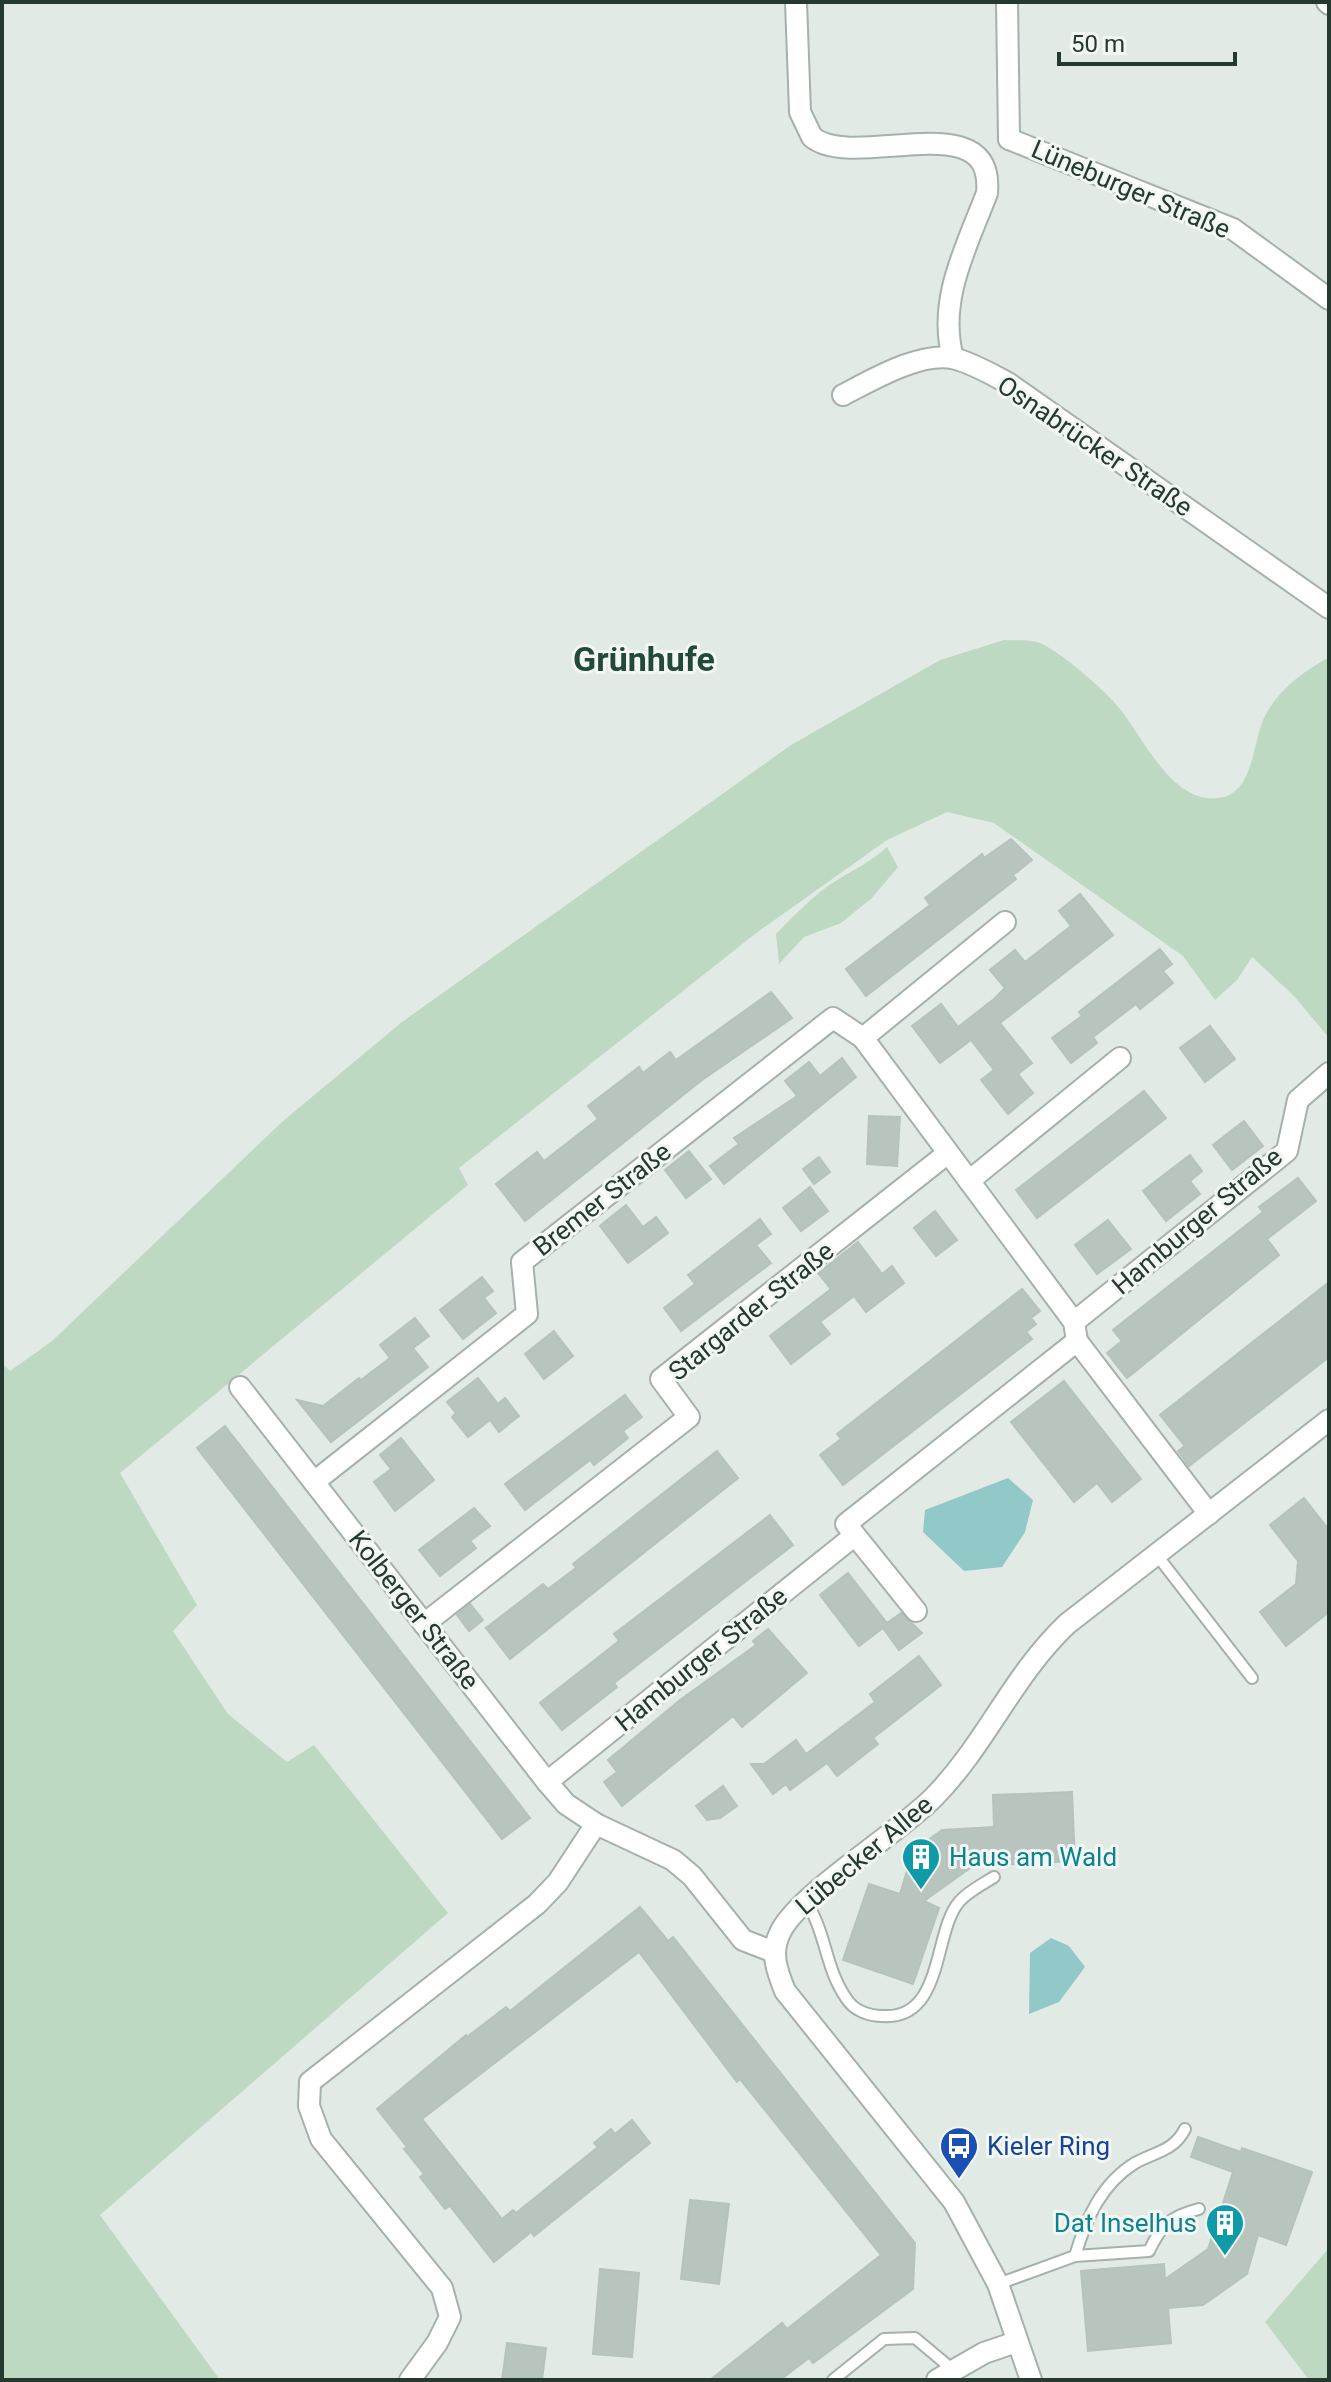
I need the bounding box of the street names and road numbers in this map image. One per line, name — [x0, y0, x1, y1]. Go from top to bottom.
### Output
street label: Lüneburger Straße — [1027, 134, 1235, 244]
street label: Osnabrücker Straße — [992, 370, 1198, 522]
street label: Bremer Straße — [527, 1136, 677, 1262]
street label: Hamburger Straße — [1106, 1141, 1288, 1301]
street label: Stargarder Straße — [663, 1235, 839, 1387]
street label: Kolberger Straße — [343, 1525, 485, 1695]
street label: Hamburger Straße — [609, 1581, 793, 1737]
street label: Lübecker Allee — [790, 1789, 938, 1921]

